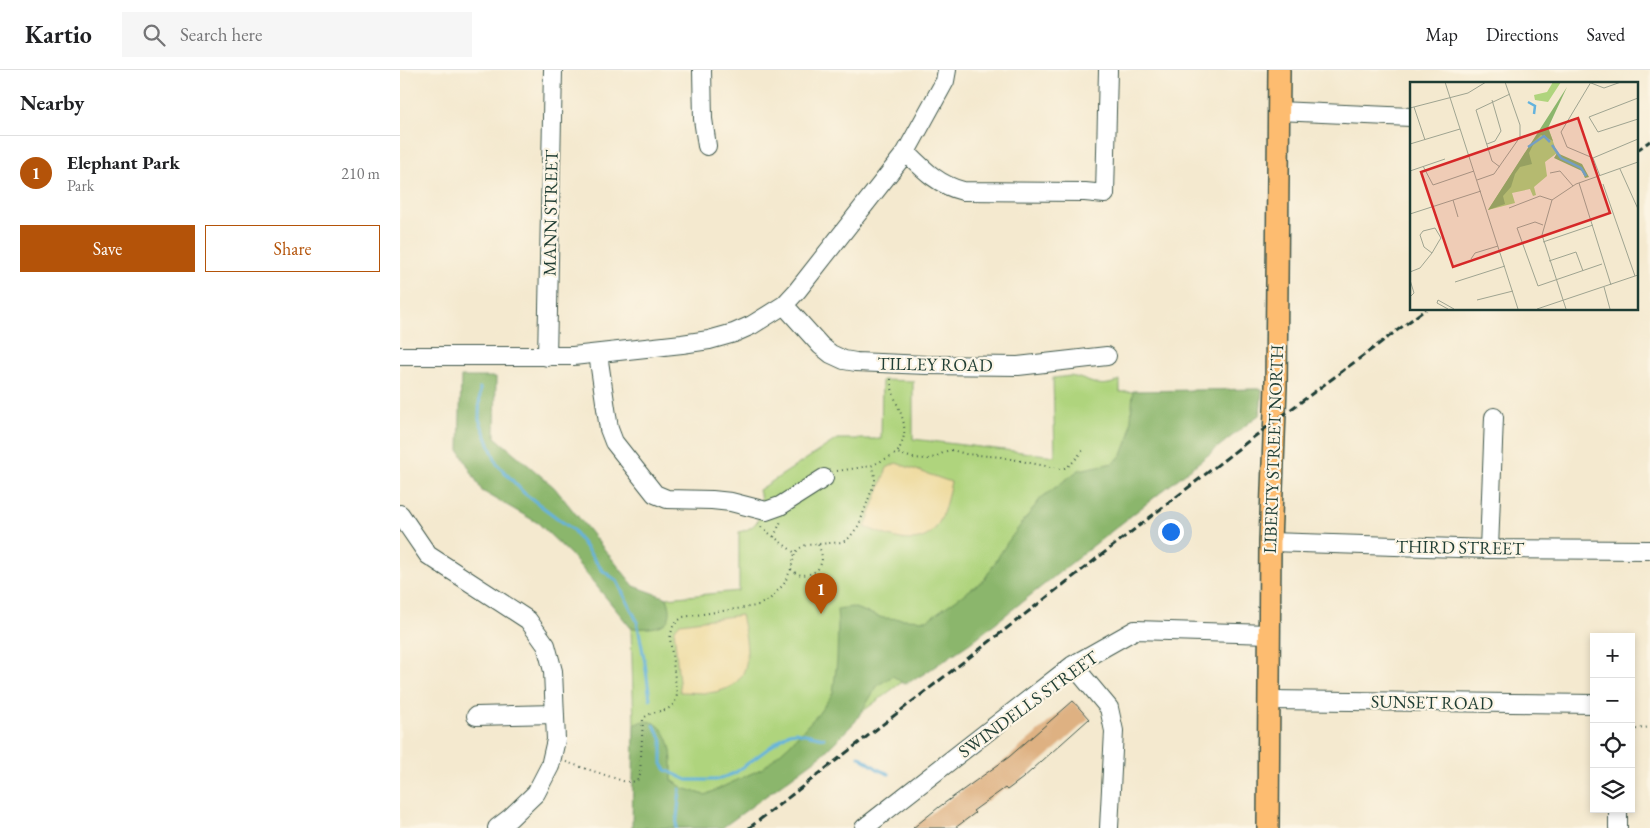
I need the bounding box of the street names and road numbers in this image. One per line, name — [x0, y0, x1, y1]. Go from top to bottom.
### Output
street label: MANN STREET — [537, 149, 563, 276]
street label: LIBERTY STREET NORTH — [1258, 344, 1288, 554]
street label: TILLEY ROAD — [877, 351, 993, 377]
street label: THIRD STREET — [1396, 534, 1525, 560]
street label: SWINDELLS STREET — [953, 645, 1103, 763]
street label: SUNSET ROAD — [1371, 689, 1493, 715]

